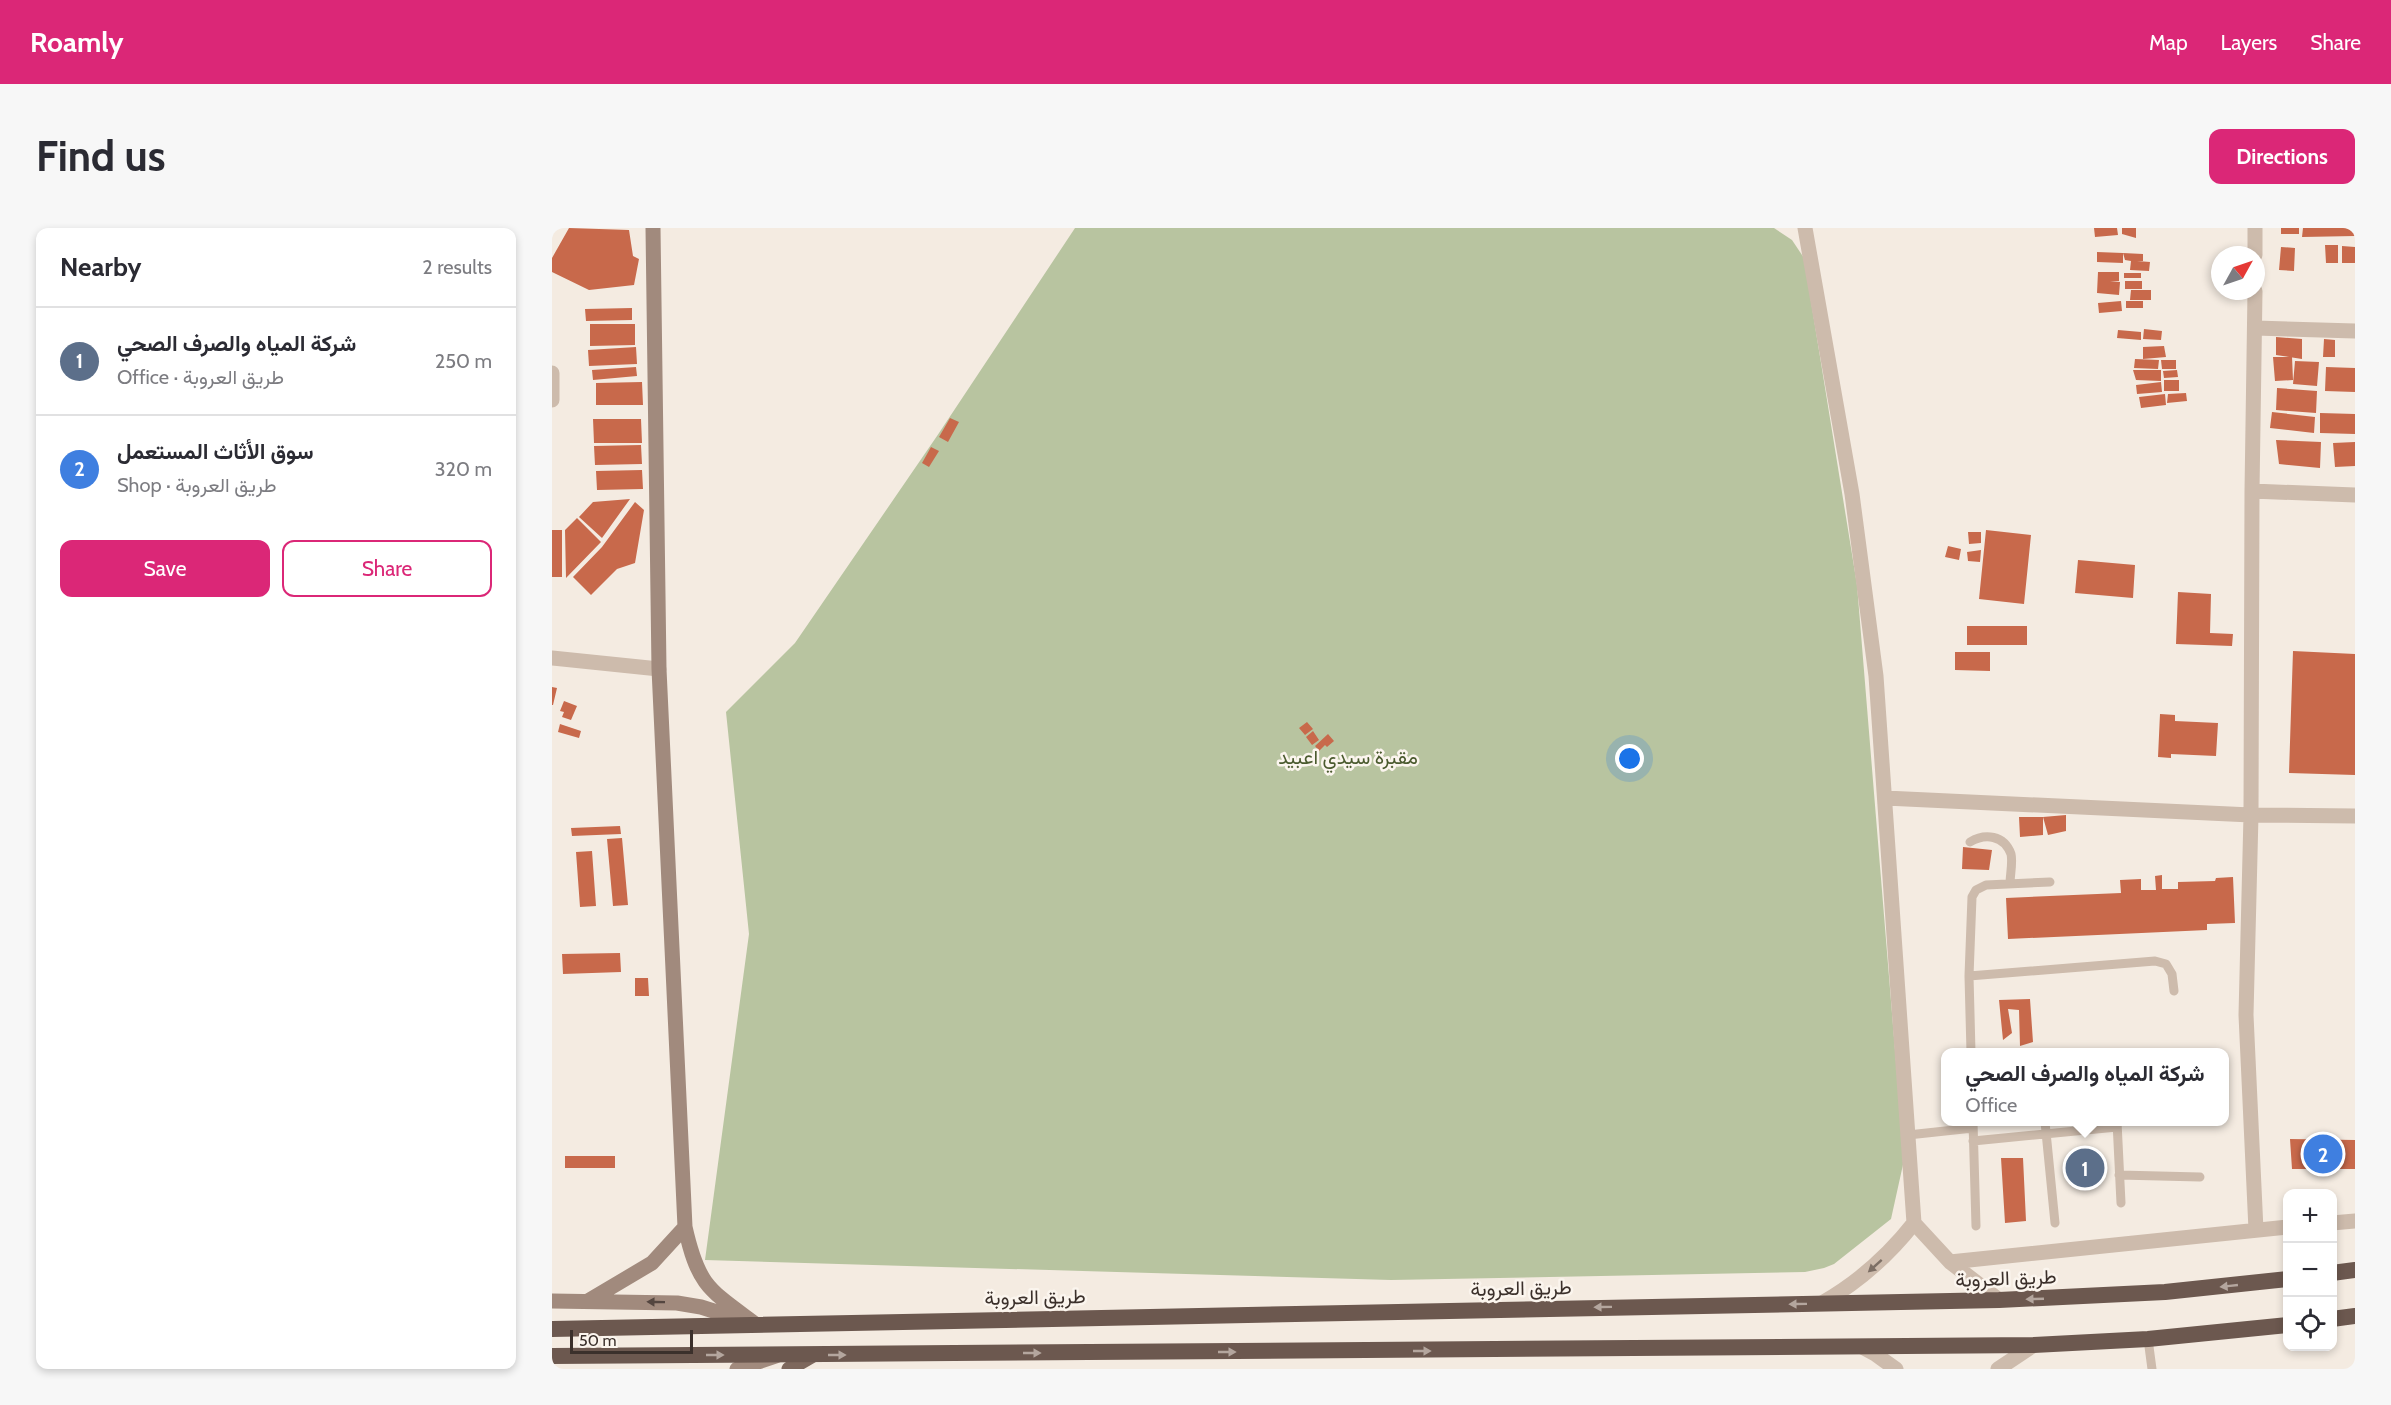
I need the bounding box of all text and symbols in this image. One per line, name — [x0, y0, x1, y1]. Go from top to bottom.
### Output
text: Roamly — [30, 25, 124, 59]
text: Map — [2149, 30, 2188, 55]
text: Layers — [2221, 30, 2277, 55]
text: Share — [2310, 30, 2361, 55]
button: Directions — [2209, 129, 2355, 184]
text: Find us — [36, 130, 165, 182]
north arrow — [2211, 246, 2265, 300]
text: Nearby — [60, 251, 141, 283]
text: 2 results — [422, 255, 492, 279]
text: شركة المياه والصرف الصحي — [117, 330, 356, 357]
text: 1 — [76, 349, 83, 373]
text: 250 m — [435, 349, 492, 373]
text: Office · طريق العروبة — [117, 365, 284, 389]
text: سوق الأثاث المستعمل — [117, 438, 314, 465]
text: 2 — [74, 457, 85, 481]
text: 320 m — [435, 457, 492, 481]
text: Shop · طريق العروبة — [117, 473, 277, 497]
button: Save — [60, 540, 270, 597]
button: Share — [282, 540, 492, 597]
your location — [1615, 744, 1644, 773]
park label: مقبرة سيدي اعبيد — [1278, 745, 1418, 774]
popup — [1941, 1048, 2229, 1126]
text: شركة المياه والصرف الصحي — [1965, 1060, 2205, 1087]
text: Office — [1965, 1093, 2017, 1117]
pin: 2 — [2304, 1132, 2342, 1176]
pin: 1 — [2066, 1146, 2104, 1190]
map controls — [2283, 1189, 2337, 1351]
button: + — [2283, 1189, 2337, 1243]
button: − — [2283, 1243, 2337, 1297]
one-way arrow — [1868, 1259, 1883, 1272]
street label: طريق العروبة — [1955, 1264, 2057, 1293]
street label: طريق العروبة — [1470, 1275, 1572, 1302]
one-way arrow — [2220, 1281, 2239, 1291]
street label: طريق العروبة — [984, 1284, 1086, 1311]
one-way arrow — [2025, 1294, 2044, 1303]
one-way arrow — [647, 1297, 666, 1307]
button: locate — [2283, 1297, 2337, 1351]
one-way arrow — [1788, 1299, 1807, 1308]
one-way arrow — [1593, 1303, 1612, 1312]
scale bar — [570, 1327, 693, 1354]
text: 50 m — [579, 1331, 616, 1350]
one-way arrow — [1412, 1346, 1431, 1355]
one-way arrow — [1217, 1347, 1236, 1357]
one-way arrow — [1022, 1348, 1041, 1358]
one-way arrow — [706, 1350, 725, 1360]
one-way arrow — [827, 1350, 846, 1360]

